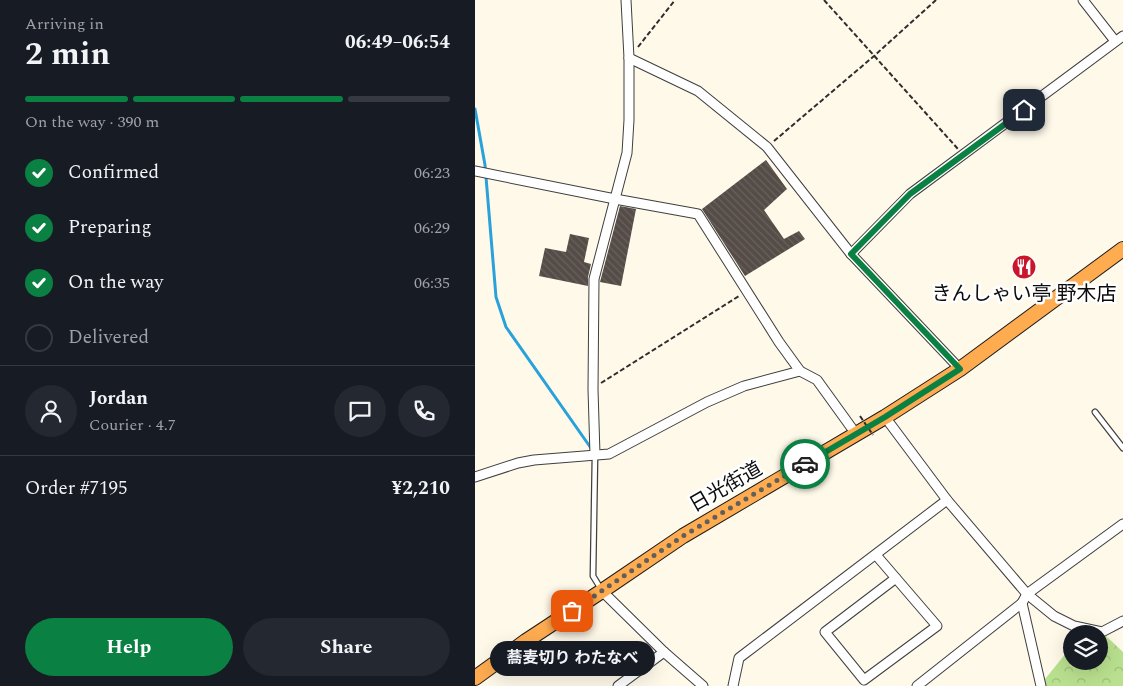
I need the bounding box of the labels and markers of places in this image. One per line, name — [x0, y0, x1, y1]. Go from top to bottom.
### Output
pin — [1003, 89, 1045, 131]
restaurant icon: きんしゃい亭 野木店 — [1011, 254, 1037, 280]
place label: きんしゃい亭 野木店 — [932, 279, 1117, 309]
pin — [551, 590, 593, 632]
callout: 蕎麦切り わたなべ — [489, 641, 655, 676]

